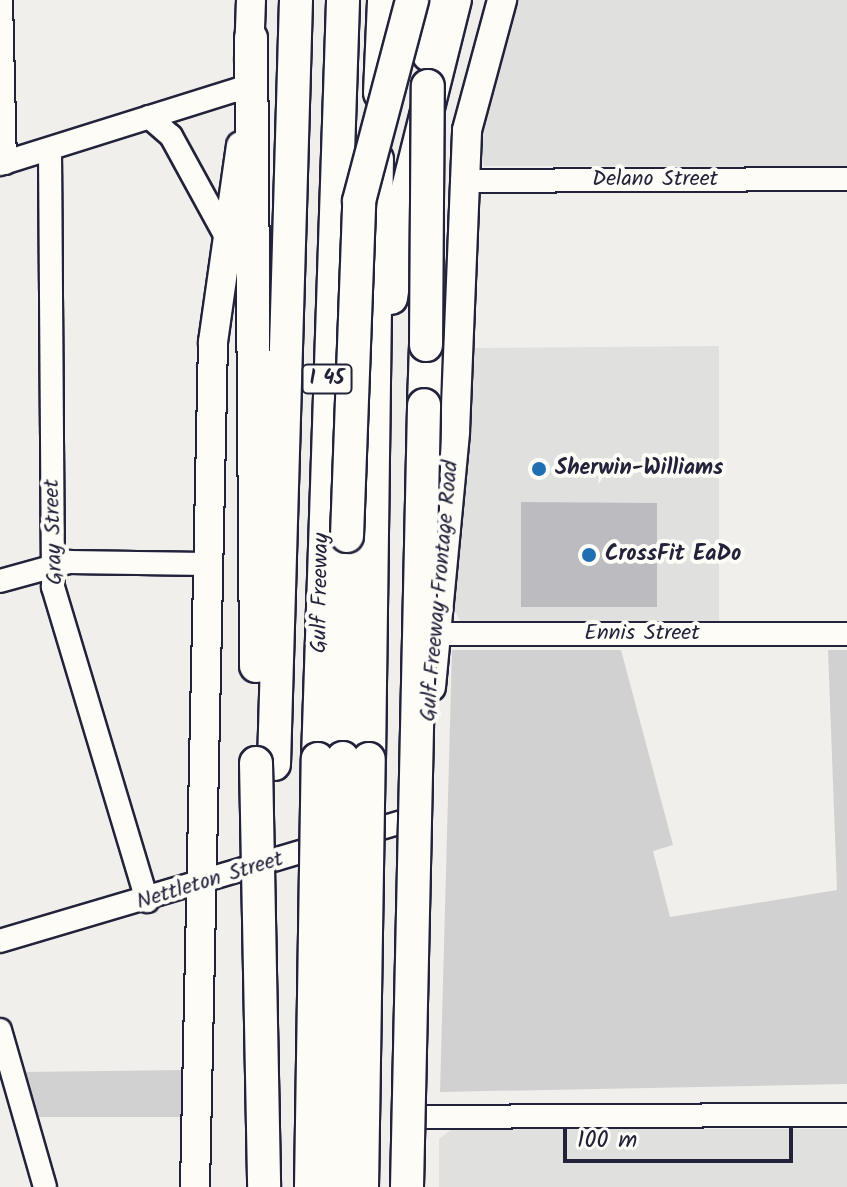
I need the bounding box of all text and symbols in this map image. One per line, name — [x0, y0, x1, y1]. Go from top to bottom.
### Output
street label: Delano Street — [592, 167, 718, 193]
road number: I 45 — [301, 363, 353, 395]
place label: Sherwin-Williams — [555, 456, 723, 482]
street label: Gulf Freeway Frontage Road — [415, 459, 465, 723]
marker: Sherwin-Williams — [530, 460, 548, 478]
street label: Gray Street — [39, 479, 69, 585]
street label: Gulf Freeway — [307, 533, 335, 653]
place label: CrossFit EaDo — [605, 542, 741, 568]
marker: CrossFit EaDo — [580, 546, 598, 564]
street label: Ennis Street — [584, 621, 700, 647]
street label: Nettleton Street — [133, 846, 287, 916]
scale bar — [567, 1111, 797, 1161]
text: 100 m — [577, 1121, 637, 1160]

